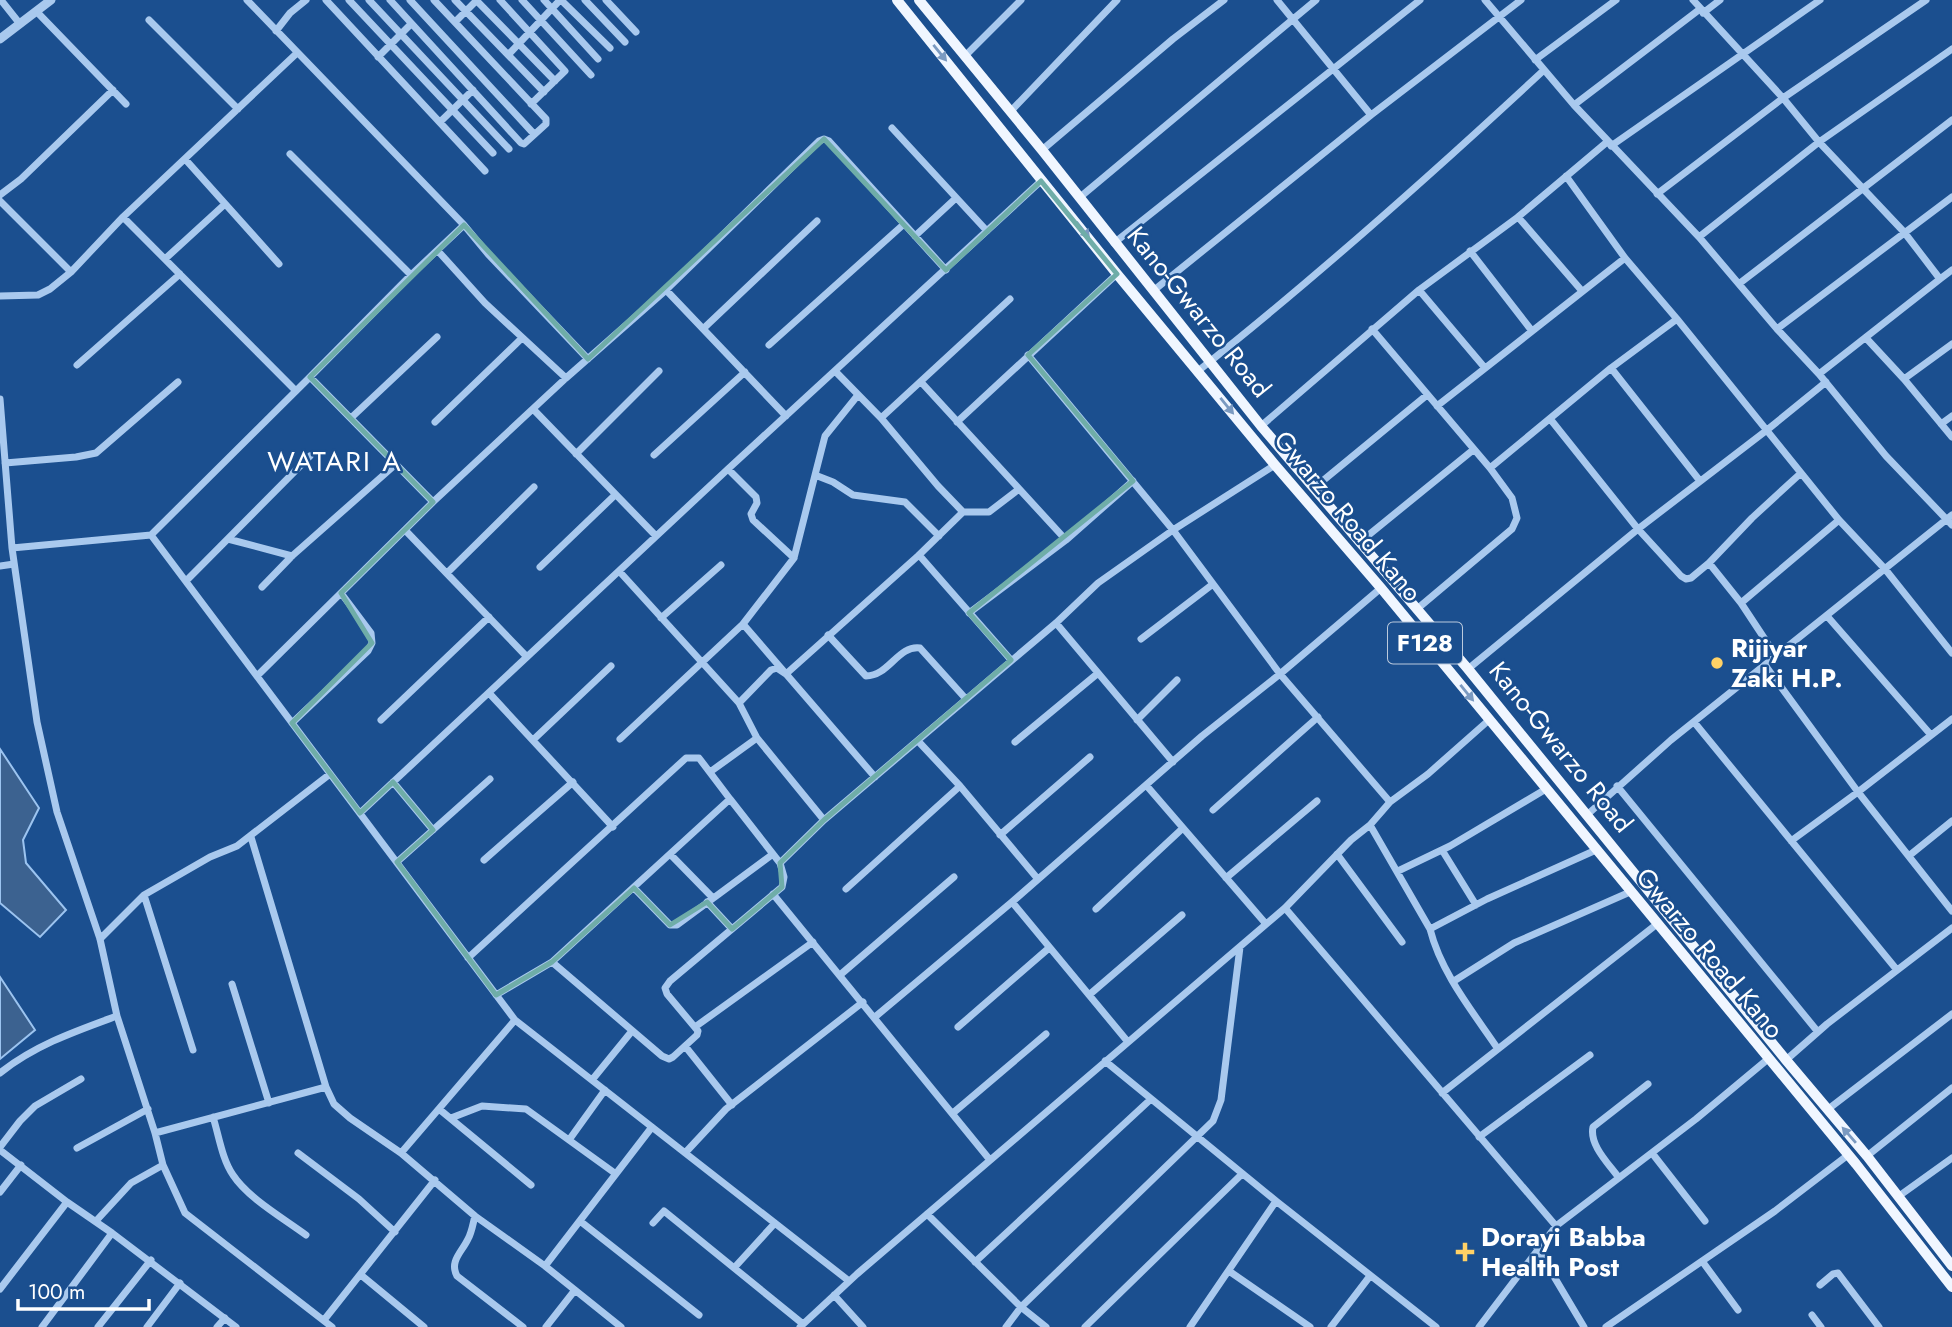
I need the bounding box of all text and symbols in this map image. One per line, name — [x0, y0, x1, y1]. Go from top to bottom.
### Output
one-way arrow — [932, 44, 947, 62]
street label: Kano-Gwarzo Road — [1118, 218, 1280, 406]
one-way arrow — [1075, 221, 1090, 239]
one-way arrow — [1219, 397, 1234, 415]
street label: Gwarzo Road Kano — [1265, 422, 1431, 610]
district label: WATARI A — [267, 441, 403, 482]
road number: F128 — [1388, 622, 1462, 664]
place label: Rijiyar Zaki H.P. — [1731, 629, 1843, 697]
street label: Kano-Gwarzo Road — [1480, 653, 1642, 841]
marker: Rijiyar Zaki H.P. — [1709, 655, 1725, 671]
one-way arrow — [1459, 685, 1474, 702]
street label: Gwarzo Road Kano — [1627, 859, 1793, 1047]
one-way arrow — [1842, 1127, 1857, 1144]
place label: Dorayi Babba Health Post — [1481, 1218, 1646, 1286]
marker: Dorayi Babba Health Post — [1455, 1242, 1475, 1262]
scale bar — [18, 1268, 149, 1312]
text: 100 m — [28, 1277, 85, 1307]

